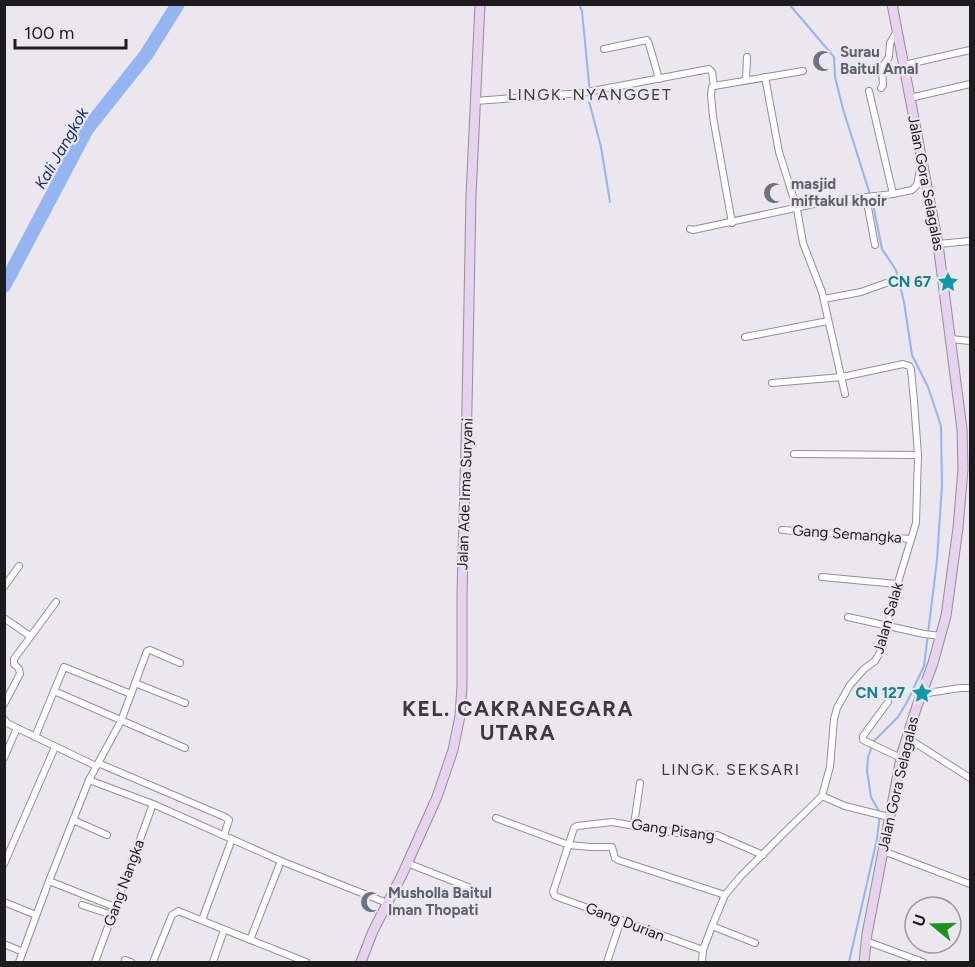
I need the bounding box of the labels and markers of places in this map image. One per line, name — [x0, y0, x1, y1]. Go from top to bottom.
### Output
place label: Surau Baitul Amal — [840, 43, 918, 78]
mosque icon: Surau Baitul Amal — [811, 49, 835, 73]
place label: masjid miftakul khoir — [791, 175, 887, 210]
mosque icon: masjid miftakul khoir — [762, 181, 786, 205]
place icon: CN 67 — [936, 270, 960, 294]
place label: CN 67 — [888, 273, 931, 291]
place icon: CN 127 — [910, 681, 934, 705]
place label: CN 127 — [856, 684, 905, 702]
place label: Musholla Baitul Iman Thopati — [388, 884, 492, 919]
mosque icon: Musholla Baitul Iman Thopati — [359, 890, 383, 914]

